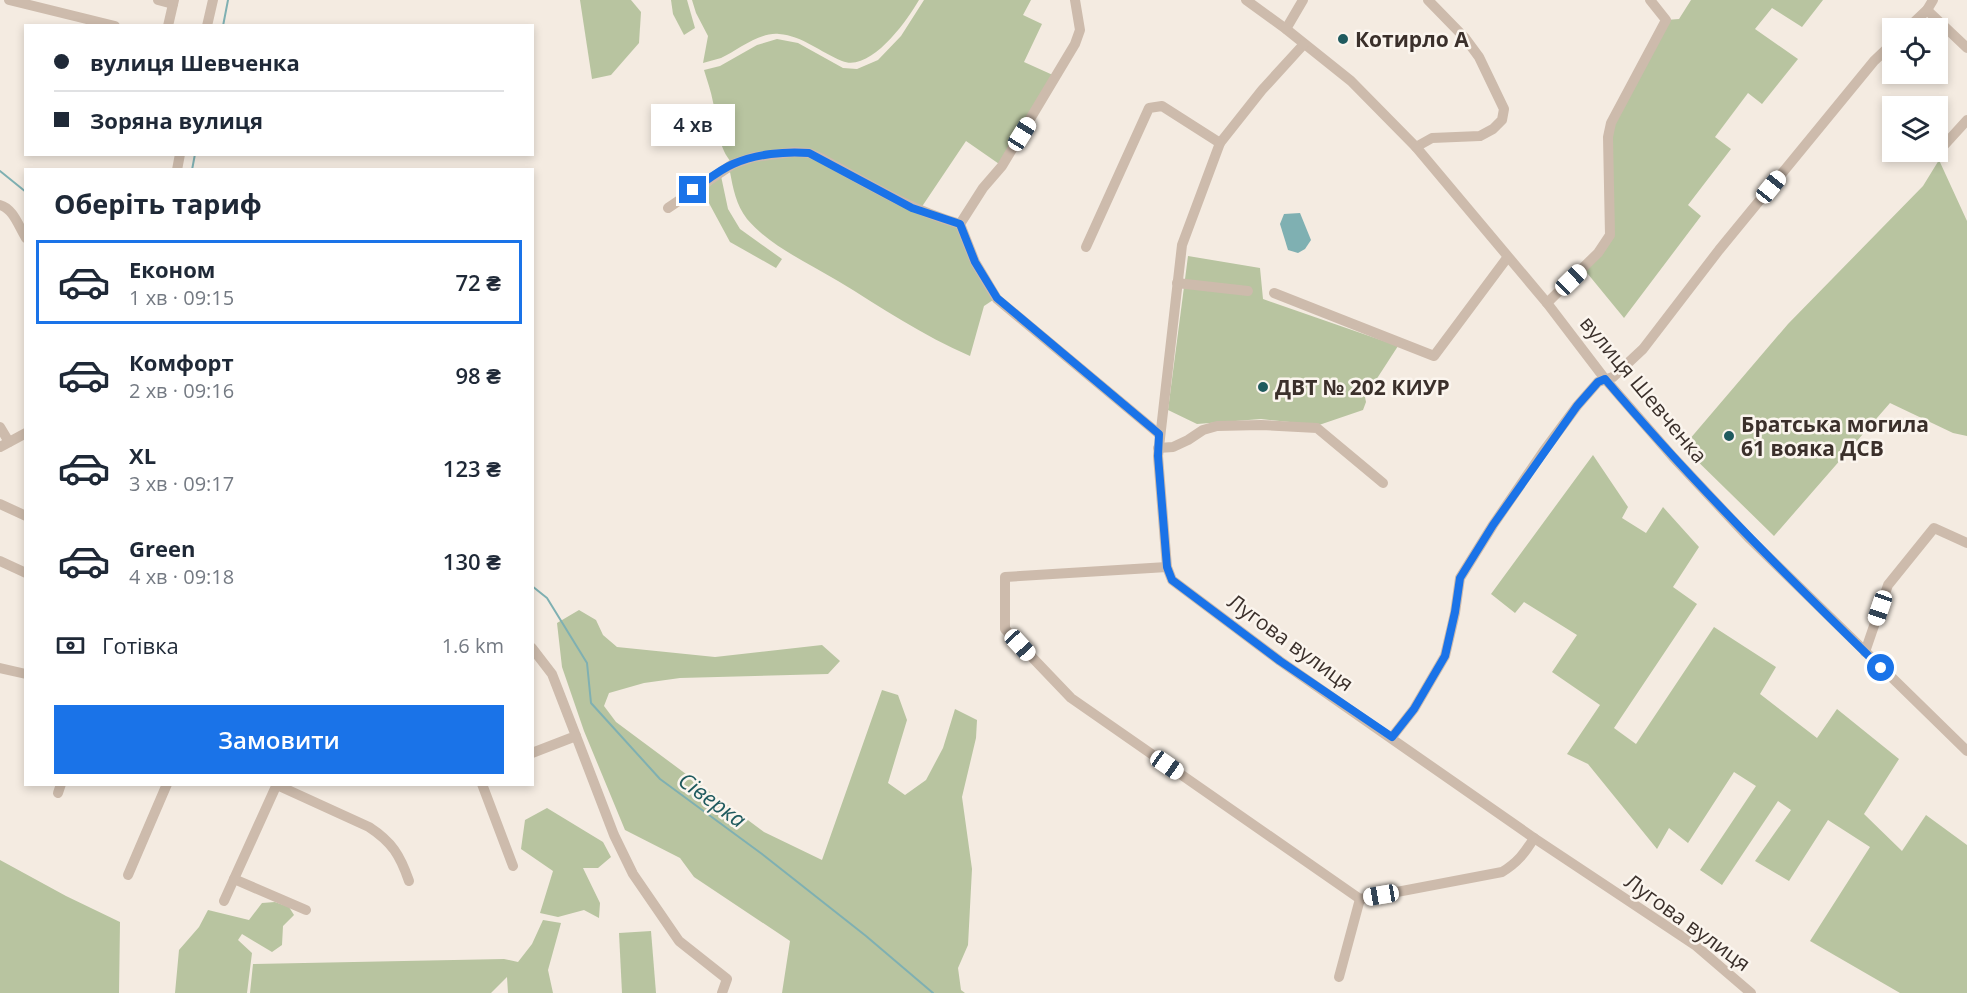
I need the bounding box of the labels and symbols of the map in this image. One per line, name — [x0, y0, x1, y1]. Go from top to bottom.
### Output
place label: Котирло А — [1355, 25, 1469, 53]
marker: Котирло А — [1336, 32, 1350, 46]
callout: 4 хв — [651, 103, 735, 145]
car — [1005, 114, 1039, 154]
car — [1753, 167, 1789, 207]
route end — [679, 176, 706, 203]
car — [1552, 261, 1590, 299]
street label: вулиця Шевченка — [1574, 310, 1714, 468]
place label: ДВТ № 202 КИУР — [1275, 373, 1450, 401]
marker: ДВТ № 202 КИУР — [1256, 380, 1270, 394]
place label: Братська могила 61 вояка ДСВ — [1741, 410, 1929, 462]
marker: Братська могила 61 вояка ДСВ — [1722, 429, 1736, 443]
street label: Лугова вулиця — [1223, 587, 1359, 697]
car — [1866, 588, 1894, 628]
car — [1001, 626, 1039, 664]
route start — [1867, 654, 1894, 681]
car — [1147, 747, 1187, 783]
water label: Сіверка — [673, 764, 753, 834]
street label: Лугова вулиця — [1620, 867, 1756, 977]
car — [1362, 883, 1400, 907]

